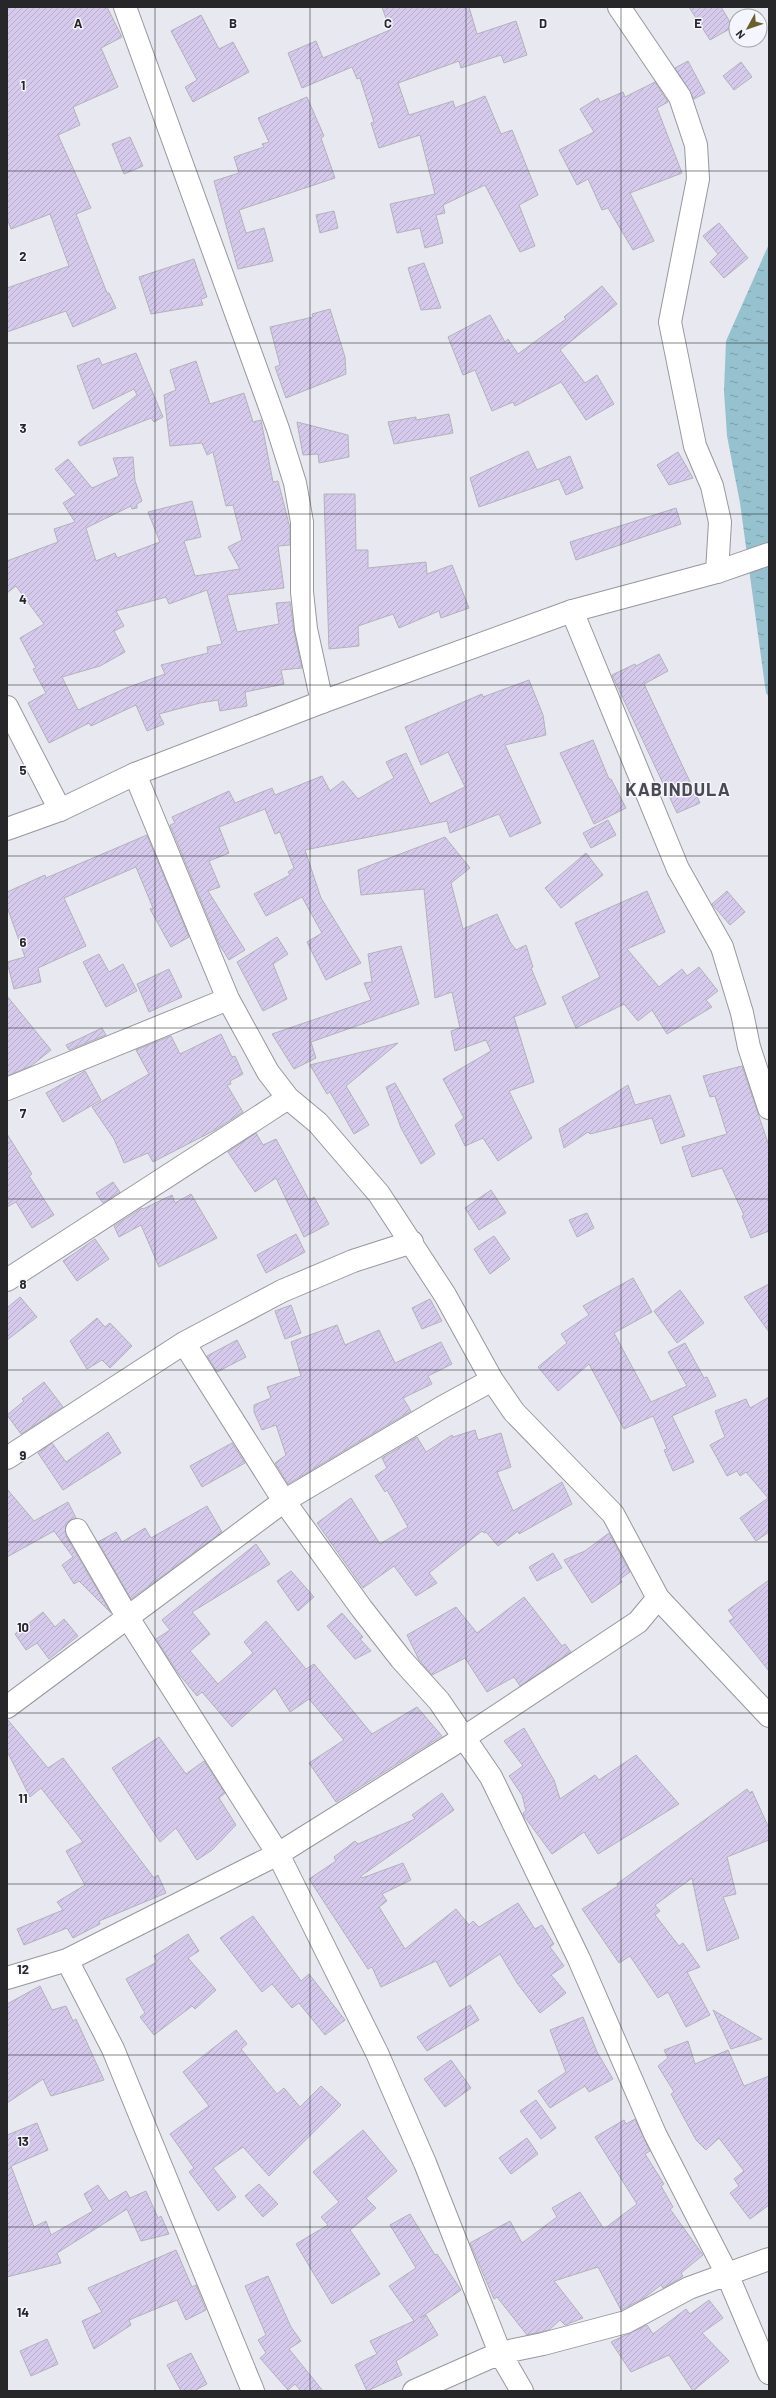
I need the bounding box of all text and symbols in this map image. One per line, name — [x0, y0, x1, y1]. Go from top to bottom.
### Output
north arrow — [728, 8, 768, 48]
text: A — [74, 15, 83, 31]
text: B — [229, 15, 237, 31]
text: C — [384, 15, 392, 31]
text: D — [539, 15, 547, 31]
text: E — [694, 15, 702, 31]
text: N — [733, 28, 747, 42]
text: 1 — [21, 77, 25, 93]
text: 2 — [19, 248, 27, 264]
text: 3 — [19, 420, 27, 436]
text: 4 — [19, 591, 27, 607]
text: 5 — [19, 762, 27, 778]
district label: KABINDULA — [625, 778, 731, 800]
text: 6 — [20, 934, 27, 950]
text: 7 — [20, 1105, 27, 1121]
text: 8 — [19, 1276, 27, 1292]
text: 9 — [20, 1447, 27, 1463]
text: 10 — [17, 1619, 29, 1635]
text: 11 — [18, 1790, 28, 1806]
text: 12 — [17, 1961, 29, 1977]
text: 13 — [17, 2133, 29, 2149]
text: 14 — [17, 2304, 29, 2320]

